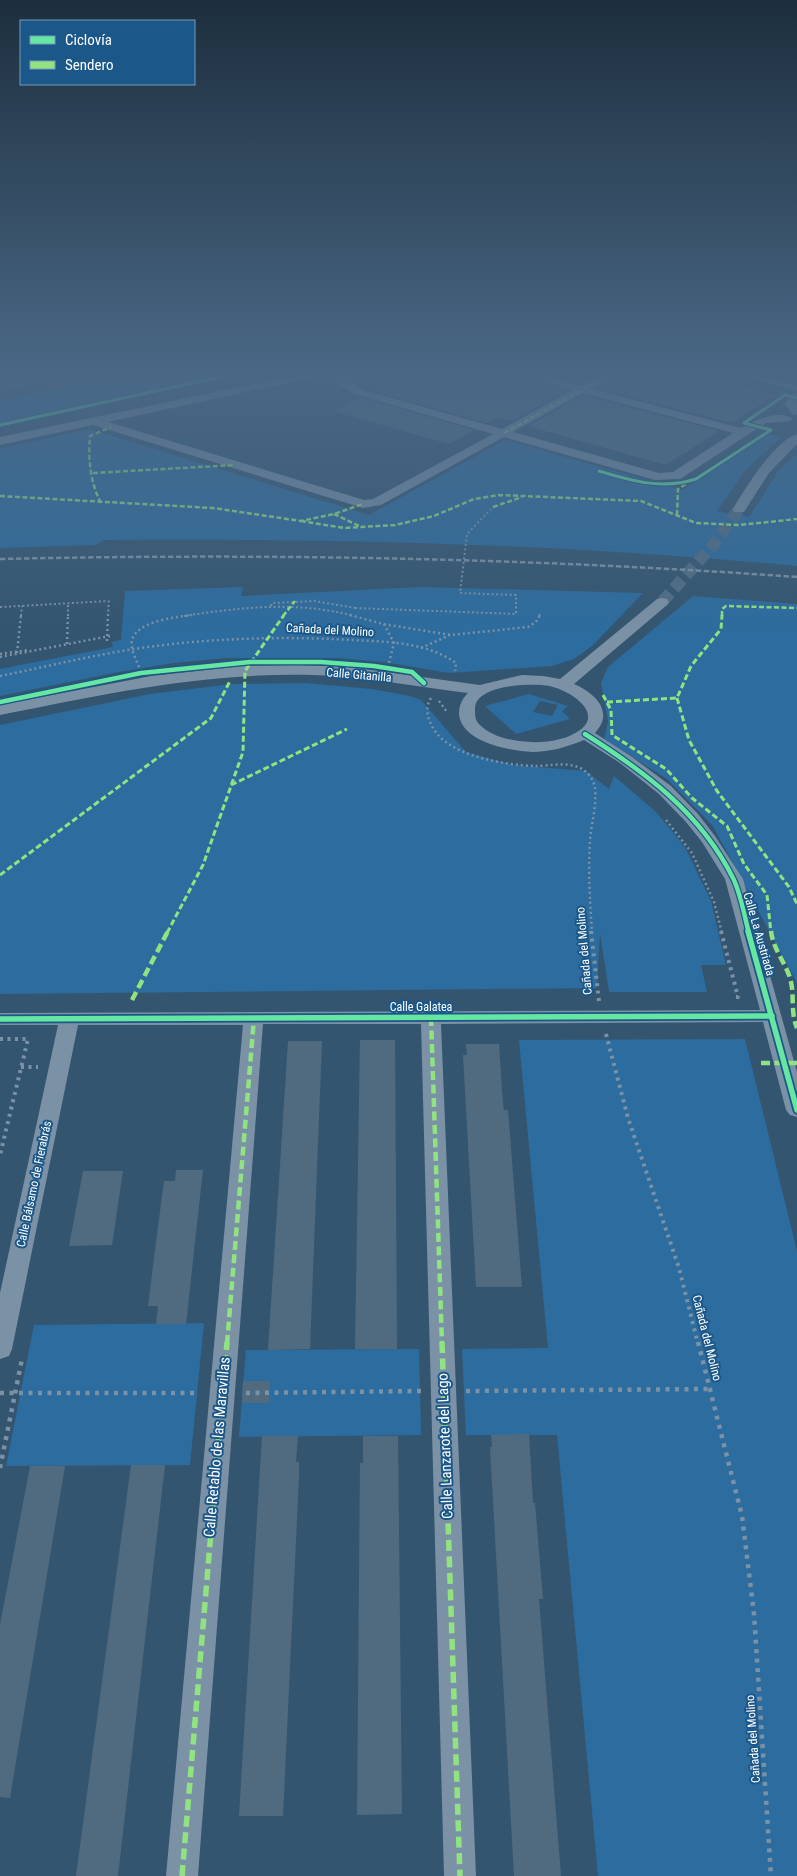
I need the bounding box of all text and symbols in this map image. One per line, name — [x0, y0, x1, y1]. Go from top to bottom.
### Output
legend — [20, 20, 195, 85]
text: Ciclovía — [65, 31, 112, 49]
text: Sendero — [65, 56, 114, 74]
street label: Cañada del Molino — [286, 621, 374, 639]
street label: Calle Gitanilla — [326, 665, 392, 685]
street label: Calle La Austriada — [740, 891, 778, 978]
street label: Cañada del Molino — [573, 907, 595, 995]
street label: Calle Galatea — [390, 1000, 453, 1014]
street label: Calle Bálsamo de Fierabrás — [14, 1120, 54, 1248]
street label: Cañada del Molino — [690, 1294, 724, 1382]
street label: Calle Retablo de las Maravillas — [200, 1356, 234, 1538]
street label: Calle Lanzarote del Lago — [433, 1373, 457, 1519]
street label: Cañada del Molino — [743, 1695, 763, 1783]

